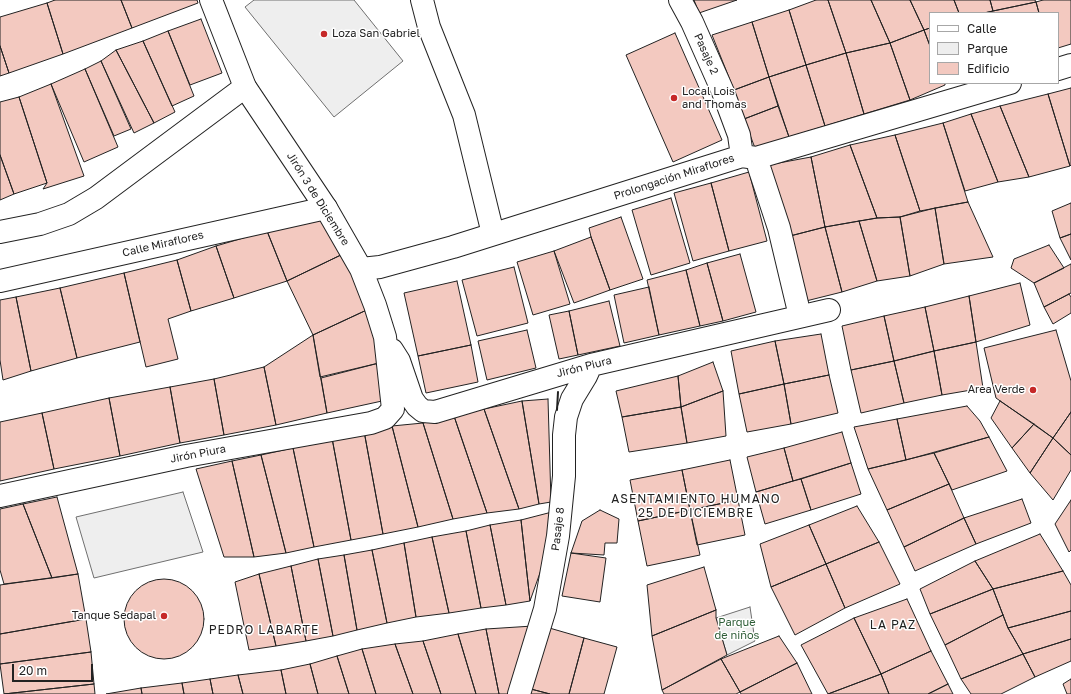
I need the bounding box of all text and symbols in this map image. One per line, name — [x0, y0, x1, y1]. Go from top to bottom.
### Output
legend — [929, 12, 1059, 84]
text: Calle — [967, 21, 996, 36]
place label: Loza San Gabriel — [332, 27, 420, 41]
marker: Loza San Gabriel — [319, 29, 329, 39]
street label: Pasaje 2 — [691, 31, 721, 77]
text: Parque — [967, 41, 1008, 56]
text: Edificio — [967, 61, 1009, 76]
place label: Local Lois and Thomas — [682, 85, 746, 111]
marker: Local Lois and Thomas — [669, 93, 679, 103]
street label: Jirón 3 de Diciembre — [284, 150, 352, 248]
street label: Prolongación Miraflores — [612, 151, 736, 203]
street label: Calle Miraflores — [121, 228, 205, 260]
street label: Jirón Piura — [555, 354, 613, 380]
place label: Area Verde — [968, 383, 1025, 397]
marker: Area Verde — [1028, 385, 1038, 395]
street label: Jirón Piura — [169, 442, 227, 466]
district label: ASENTAMIENTO HUMANO 25 DE DICIEMBRE — [611, 492, 781, 520]
street label: Pasaje 8 — [549, 506, 567, 552]
place label: Tanque Sedapal — [72, 609, 156, 623]
marker: Tanque Sedapal — [159, 611, 169, 621]
park label: Parque de niños — [715, 616, 759, 642]
district label: LA PAZ — [870, 618, 916, 632]
district label: PEDRO LABARTE — [209, 623, 319, 637]
scale bar — [14, 656, 95, 682]
text: 20 m — [19, 663, 47, 678]

